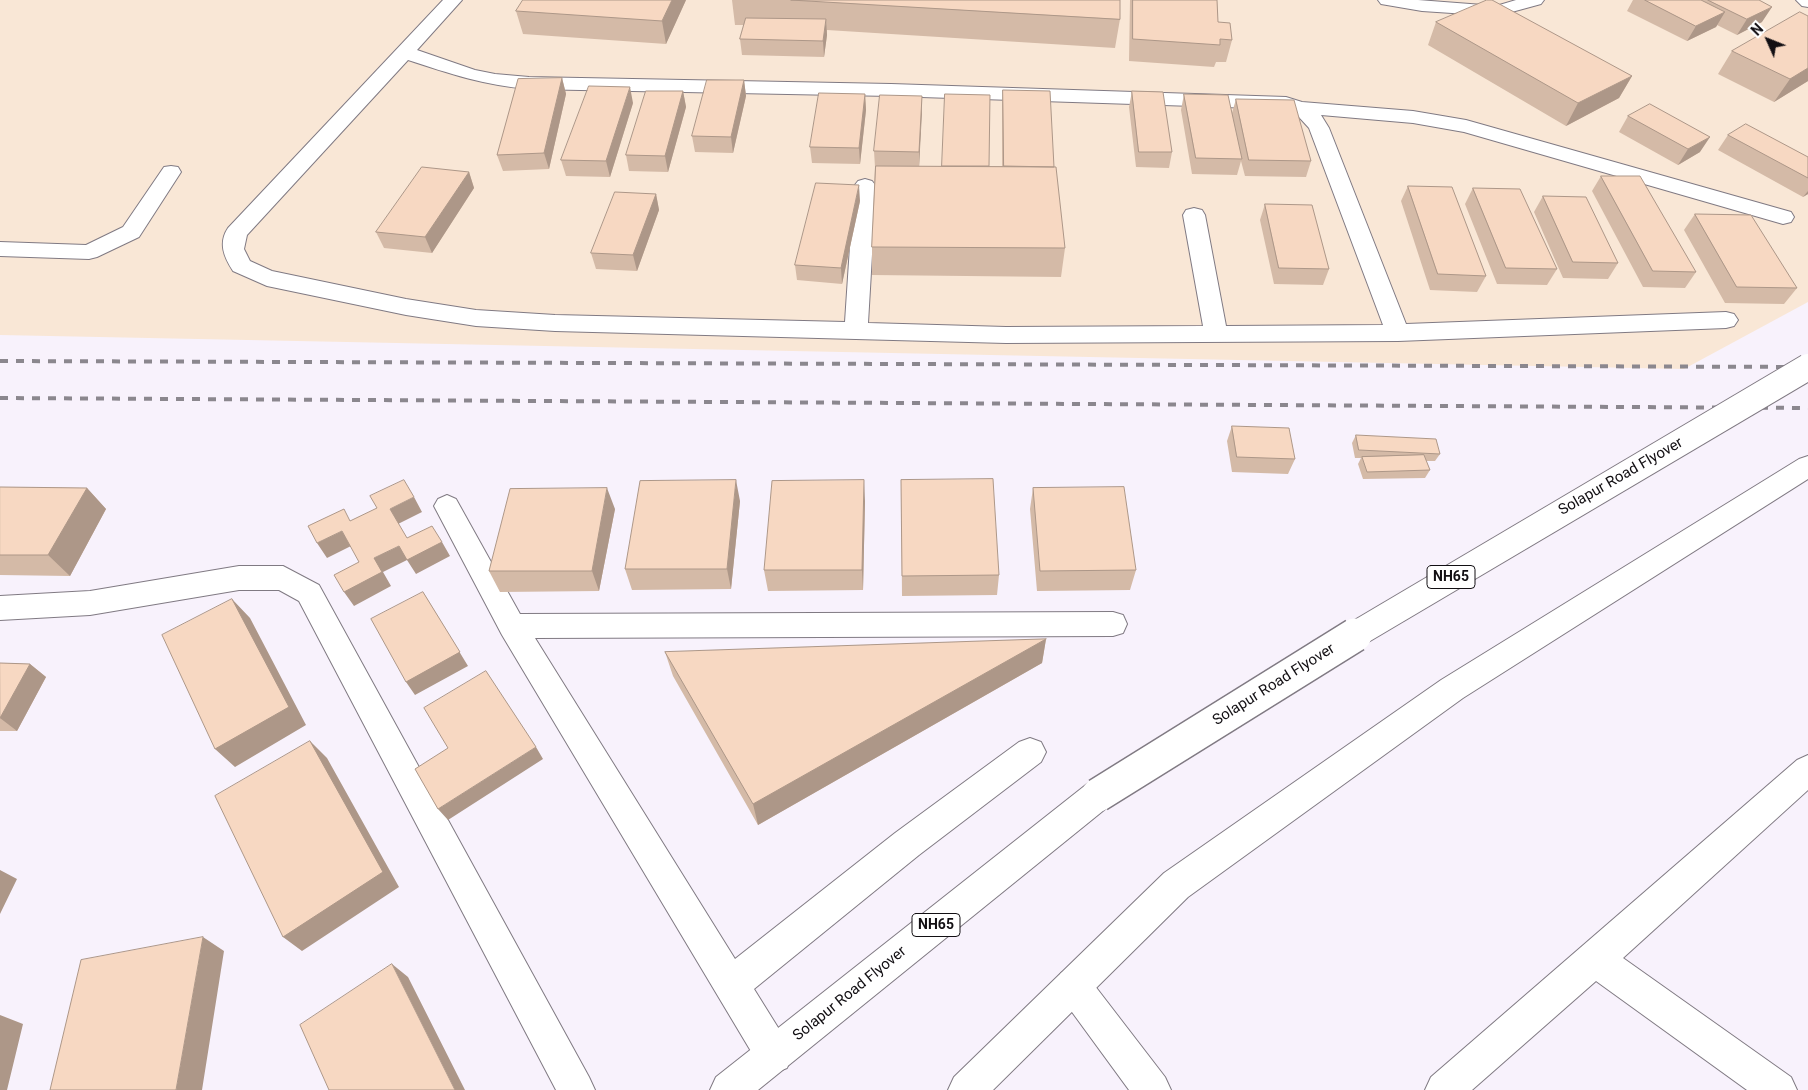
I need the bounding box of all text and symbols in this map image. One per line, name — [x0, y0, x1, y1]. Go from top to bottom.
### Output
north arrow — [1743, 15, 1793, 65]
text: N — [1748, 20, 1766, 39]
street label: Solapur Road Flyover — [1556, 434, 1686, 520]
road number: NH65 — [1427, 566, 1475, 588]
street label: Solapur Road Flyover — [1210, 640, 1338, 730]
road number: NH65 — [912, 914, 960, 936]
street label: Solapur Road Flyover — [790, 943, 910, 1045]

